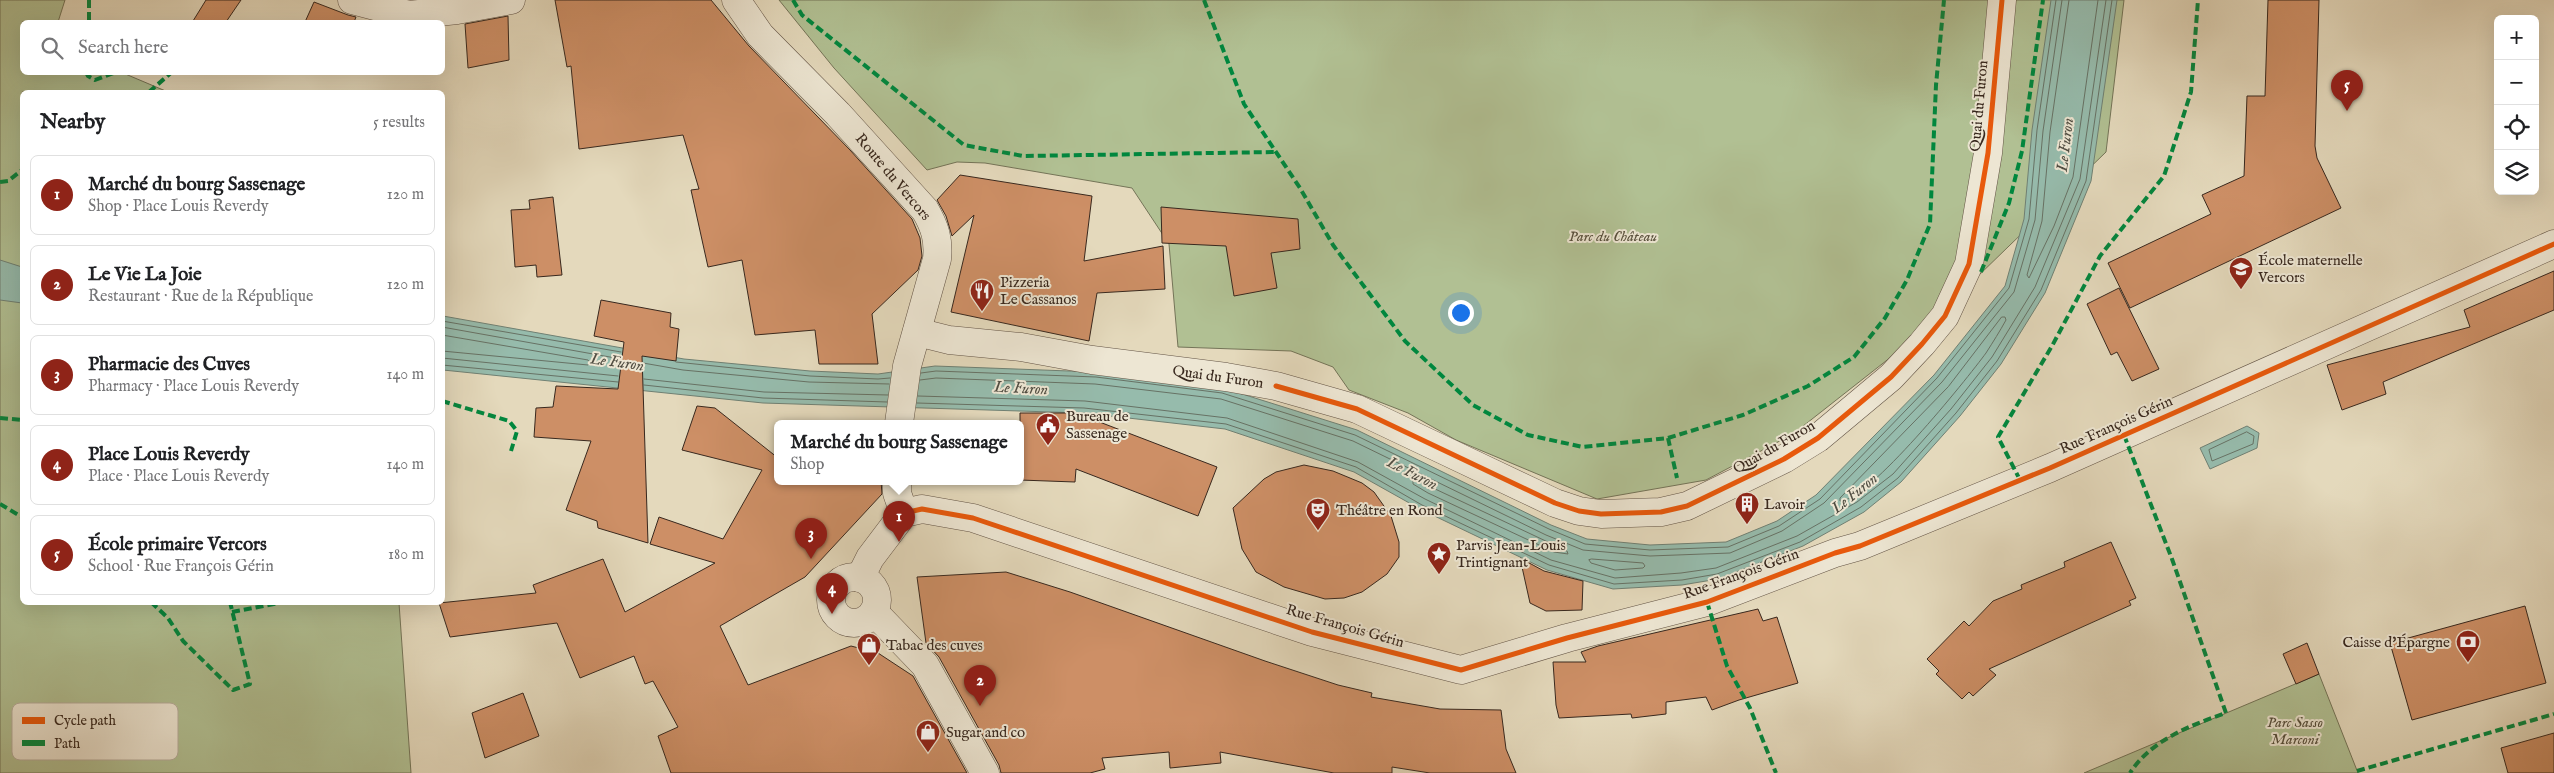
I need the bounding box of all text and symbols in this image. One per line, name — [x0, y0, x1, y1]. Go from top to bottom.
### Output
map controls — [2494, 15, 2539, 195]
button: + — [2494, 15, 2539, 60]
search box — [20, 20, 445, 75]
icon: search — [38, 34, 66, 62]
text: Search here — [78, 36, 169, 60]
street label: Quai du Furon — [1966, 60, 1992, 152]
button: − — [2494, 60, 2539, 105]
pin: 5 — [2331, 70, 2363, 111]
button: locate — [2494, 105, 2539, 150]
text: Nearby — [40, 109, 105, 136]
text: 5 results — [373, 113, 425, 133]
water label: Le Furon — [2053, 117, 2079, 174]
street label: Route du Vercors — [851, 129, 935, 225]
button: layers — [2494, 150, 2539, 195]
text: Marché du bourg Sassenage — [88, 173, 305, 197]
text: 1 — [54, 185, 60, 205]
text: 120 m — [387, 185, 424, 205]
text: Shop · Place Louis Reverdy — [88, 197, 269, 217]
park label: Parc du Château — [1569, 227, 1657, 246]
place label: École maternelle Vercors — [2257, 251, 2363, 287]
school or university icon: École maternelle Vercors — [2228, 256, 2254, 290]
text: Le Vie La Joie — [88, 263, 202, 287]
place label: Pizzeria Le Cassanos — [1000, 273, 1077, 309]
text: 2 — [53, 275, 61, 295]
text: 120 m — [387, 275, 424, 295]
restaurant icon: Pizzeria Le Cassanos — [969, 278, 995, 312]
text: Restaurant · Rue de la République — [88, 287, 313, 307]
your location — [1448, 300, 1474, 326]
water label: Le Furon — [588, 349, 645, 377]
text: Pharmacie des Cuves — [88, 353, 250, 377]
street label: Quai du Furon — [1171, 361, 1265, 393]
text: 3 — [54, 365, 60, 385]
text: 140 m — [386, 365, 424, 385]
text: Pharmacy · Place Louis Reverdy — [88, 377, 299, 397]
water label: Le Furon — [992, 378, 1049, 400]
street label: Rue François Gérin — [2056, 392, 2176, 458]
place label: Bureau de Sassenage — [1066, 407, 1129, 443]
public building icon: Bureau de Sassenage — [1035, 412, 1061, 446]
street label: Quai du Furon — [1730, 416, 1818, 478]
popup — [774, 420, 1024, 485]
text: Marché du bourg Sassenage — [790, 431, 1008, 455]
text: Place Louis Reverdy — [88, 443, 250, 467]
water label: Le Furon — [1382, 452, 1441, 495]
text: 4 — [53, 455, 61, 475]
text: 140 m — [386, 455, 424, 475]
text: Shop — [790, 455, 824, 475]
text: Place · Place Louis Reverdy — [88, 467, 269, 487]
water label: Le Furon — [1827, 469, 1882, 519]
building icon: Lavoir — [1734, 491, 1760, 525]
place label: Lavoir — [1764, 495, 1806, 514]
theatre icon: Théâtre en Rond — [1305, 497, 1331, 531]
pin: 1 — [883, 501, 915, 542]
place label: Théâtre en Rond — [1336, 501, 1444, 520]
pin: 3 — [795, 518, 827, 559]
text: École primaire Vercors — [88, 533, 267, 557]
place label: Parvis Jean-Louis Trintignant — [1456, 536, 1566, 572]
place icon: Parvis Jean-Louis Trintignant — [1426, 541, 1452, 575]
street label: Rue François Gérin — [1680, 544, 1802, 604]
text: 5 — [54, 545, 60, 565]
text: 180 m — [388, 545, 424, 565]
text: School · Rue François Gérin — [88, 557, 274, 577]
pin: 4 — [816, 573, 848, 614]
street label: Rue François Gérin — [1284, 600, 1406, 652]
bank icon: Caisse d'Épargne — [2455, 629, 2481, 663]
shop icon: Tabac des cuves — [856, 632, 882, 666]
place label: Caisse d'Épargne — [2342, 633, 2450, 652]
place label: Tabac des cuves — [886, 636, 983, 655]
pin: 2 — [964, 665, 996, 706]
legend — [12, 703, 178, 760]
text: Cycle path — [54, 712, 116, 730]
park label: Parc Sasso Marconi — [2267, 713, 2323, 749]
shop icon: Sugar and co — [915, 719, 941, 753]
place label: Sugar and co — [946, 723, 1025, 742]
text: Path — [54, 735, 81, 753]

